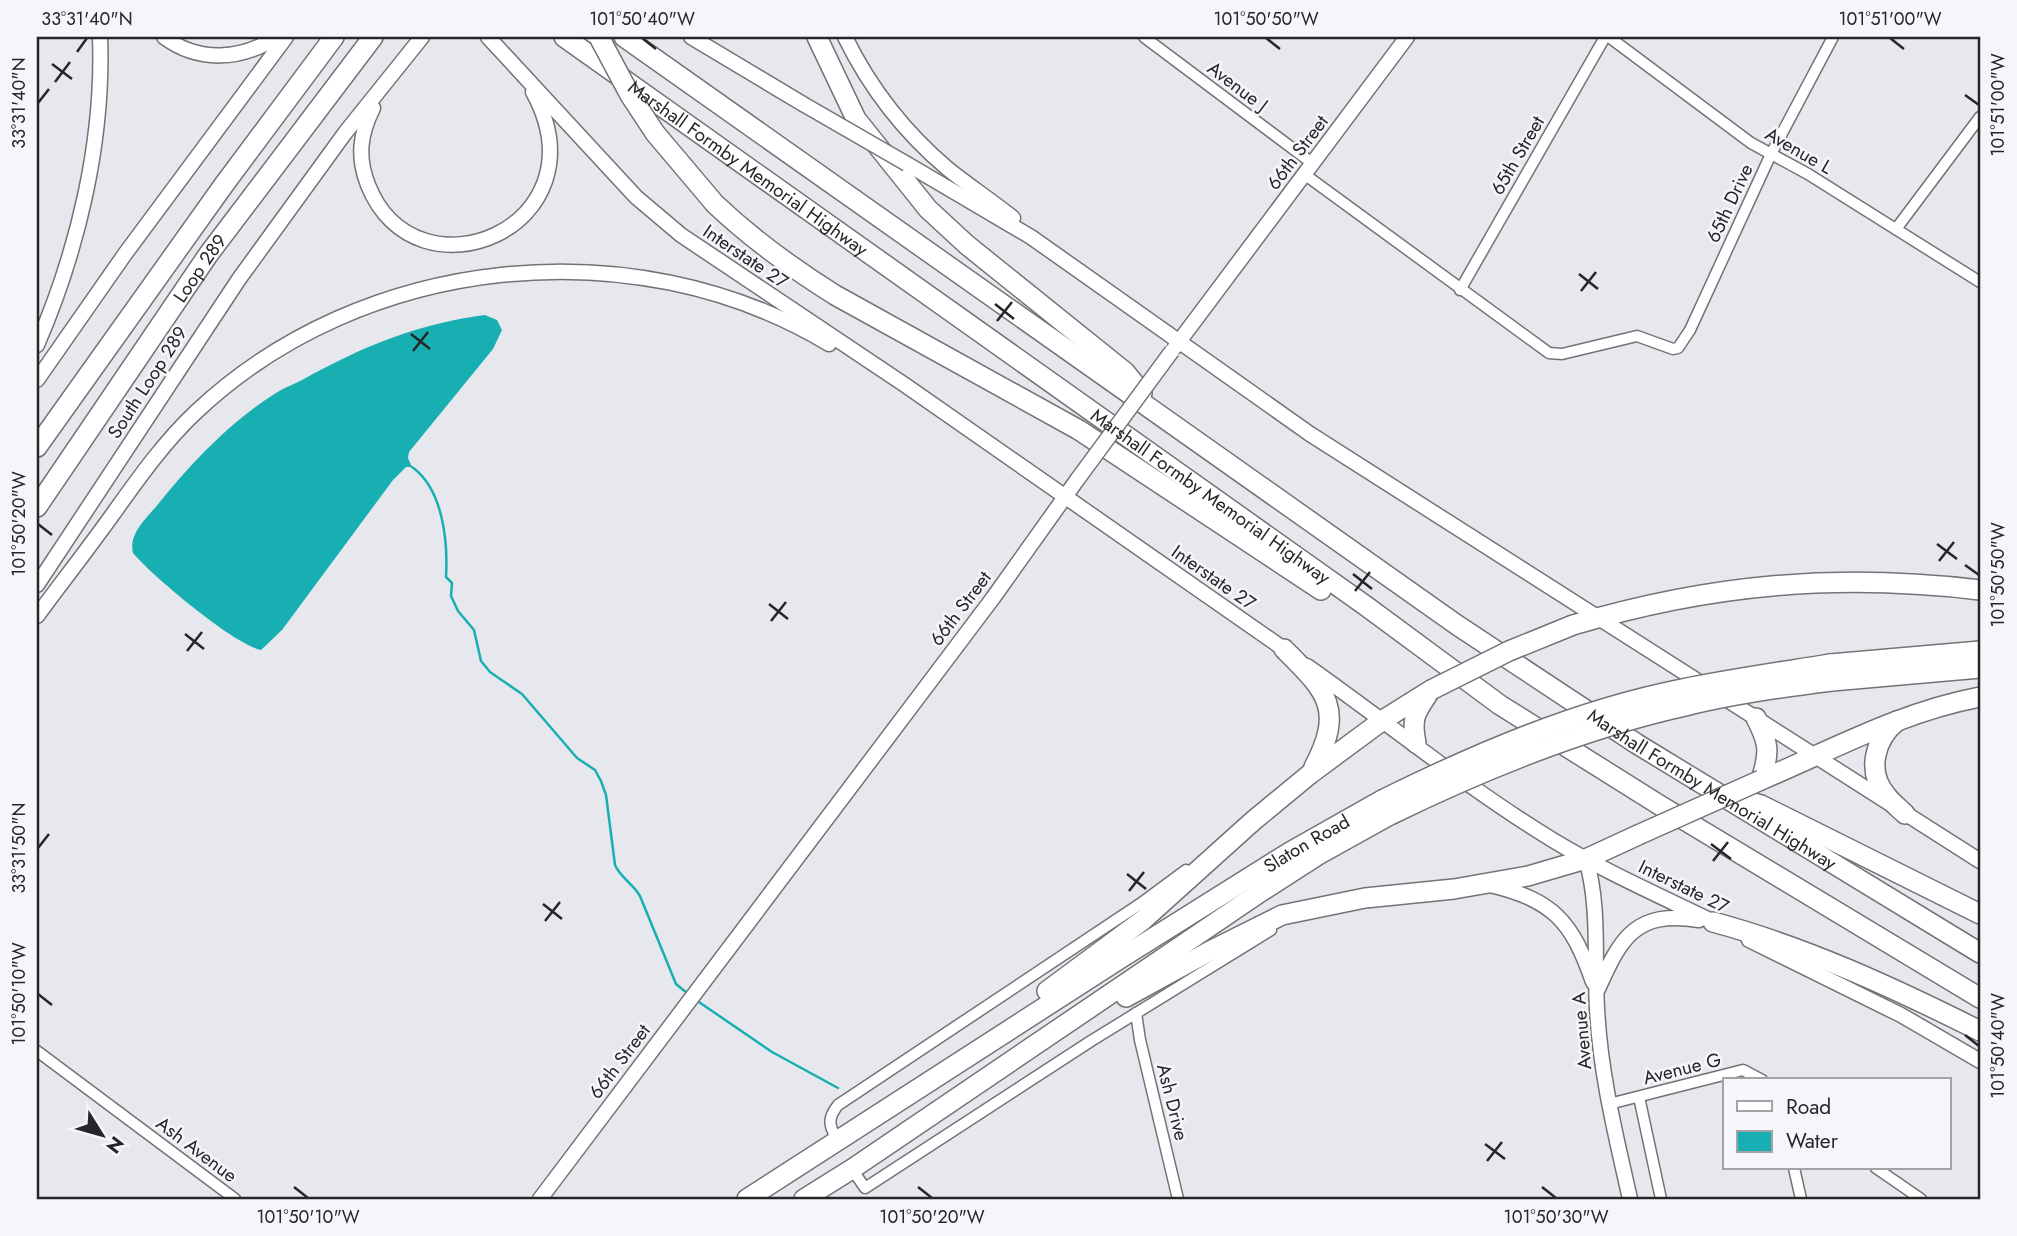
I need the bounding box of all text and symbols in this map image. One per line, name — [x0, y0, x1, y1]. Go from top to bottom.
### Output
text: 33°31'40"N — [41, 6, 133, 32]
text: 101°50'40"W — [589, 6, 695, 32]
text: 101°50'50"W — [1213, 6, 1319, 32]
text: 101°51'00"W — [1838, 6, 1942, 32]
text: 101°51'00"W — [1985, 53, 2011, 157]
street label: Avenue J — [1202, 55, 1274, 118]
text: 33°31'40"N — [6, 57, 32, 149]
street label: Marshall Formby Memorial Highway — [623, 74, 874, 263]
street label: 66th Street — [1260, 109, 1335, 195]
street label: 65th Street — [1484, 110, 1551, 200]
street label: Avenue L — [1760, 120, 1838, 181]
street label: 65th Drive — [1699, 159, 1760, 247]
street label: Interstate 27 — [698, 218, 794, 295]
street label: Loop 289 — [167, 228, 233, 308]
street label: South Loop 289 — [101, 321, 194, 444]
street label: Marshall Formby Memorial Highway — [1085, 402, 1336, 591]
text: 101°50'20"W — [6, 471, 32, 577]
text: 101°50'50"W — [1985, 522, 2011, 628]
street label: Interstate 27 — [1166, 538, 1261, 616]
street label: 66th Street — [923, 565, 998, 651]
street label: Marshall Formby Memorial Highway — [1582, 702, 1842, 877]
text: 33°31'50"N — [6, 803, 32, 894]
street label: Slaton Road — [1258, 808, 1355, 879]
street label: Interstate 27 — [1634, 853, 1734, 920]
text: 101°50'10"W — [6, 942, 32, 1046]
street label: Avenue A — [1565, 991, 1598, 1071]
text: 101°50'40"W — [1985, 993, 2011, 1099]
street label: 66th Street — [582, 1018, 657, 1104]
street label: Avenue G — [1640, 1046, 1724, 1091]
street label: Ash Drive — [1150, 1061, 1195, 1143]
legend — [1723, 1078, 1951, 1170]
text: Road — [1786, 1092, 1831, 1122]
north arrow — [66, 1100, 136, 1170]
street label: Ash Avenue — [151, 1110, 243, 1189]
text: Water — [1786, 1126, 1839, 1156]
text: N — [100, 1131, 131, 1159]
text: 101°50'10"W — [256, 1204, 360, 1230]
text: 101°50'20"W — [879, 1204, 985, 1230]
text: 101°50'30"W — [1504, 1204, 1609, 1230]

